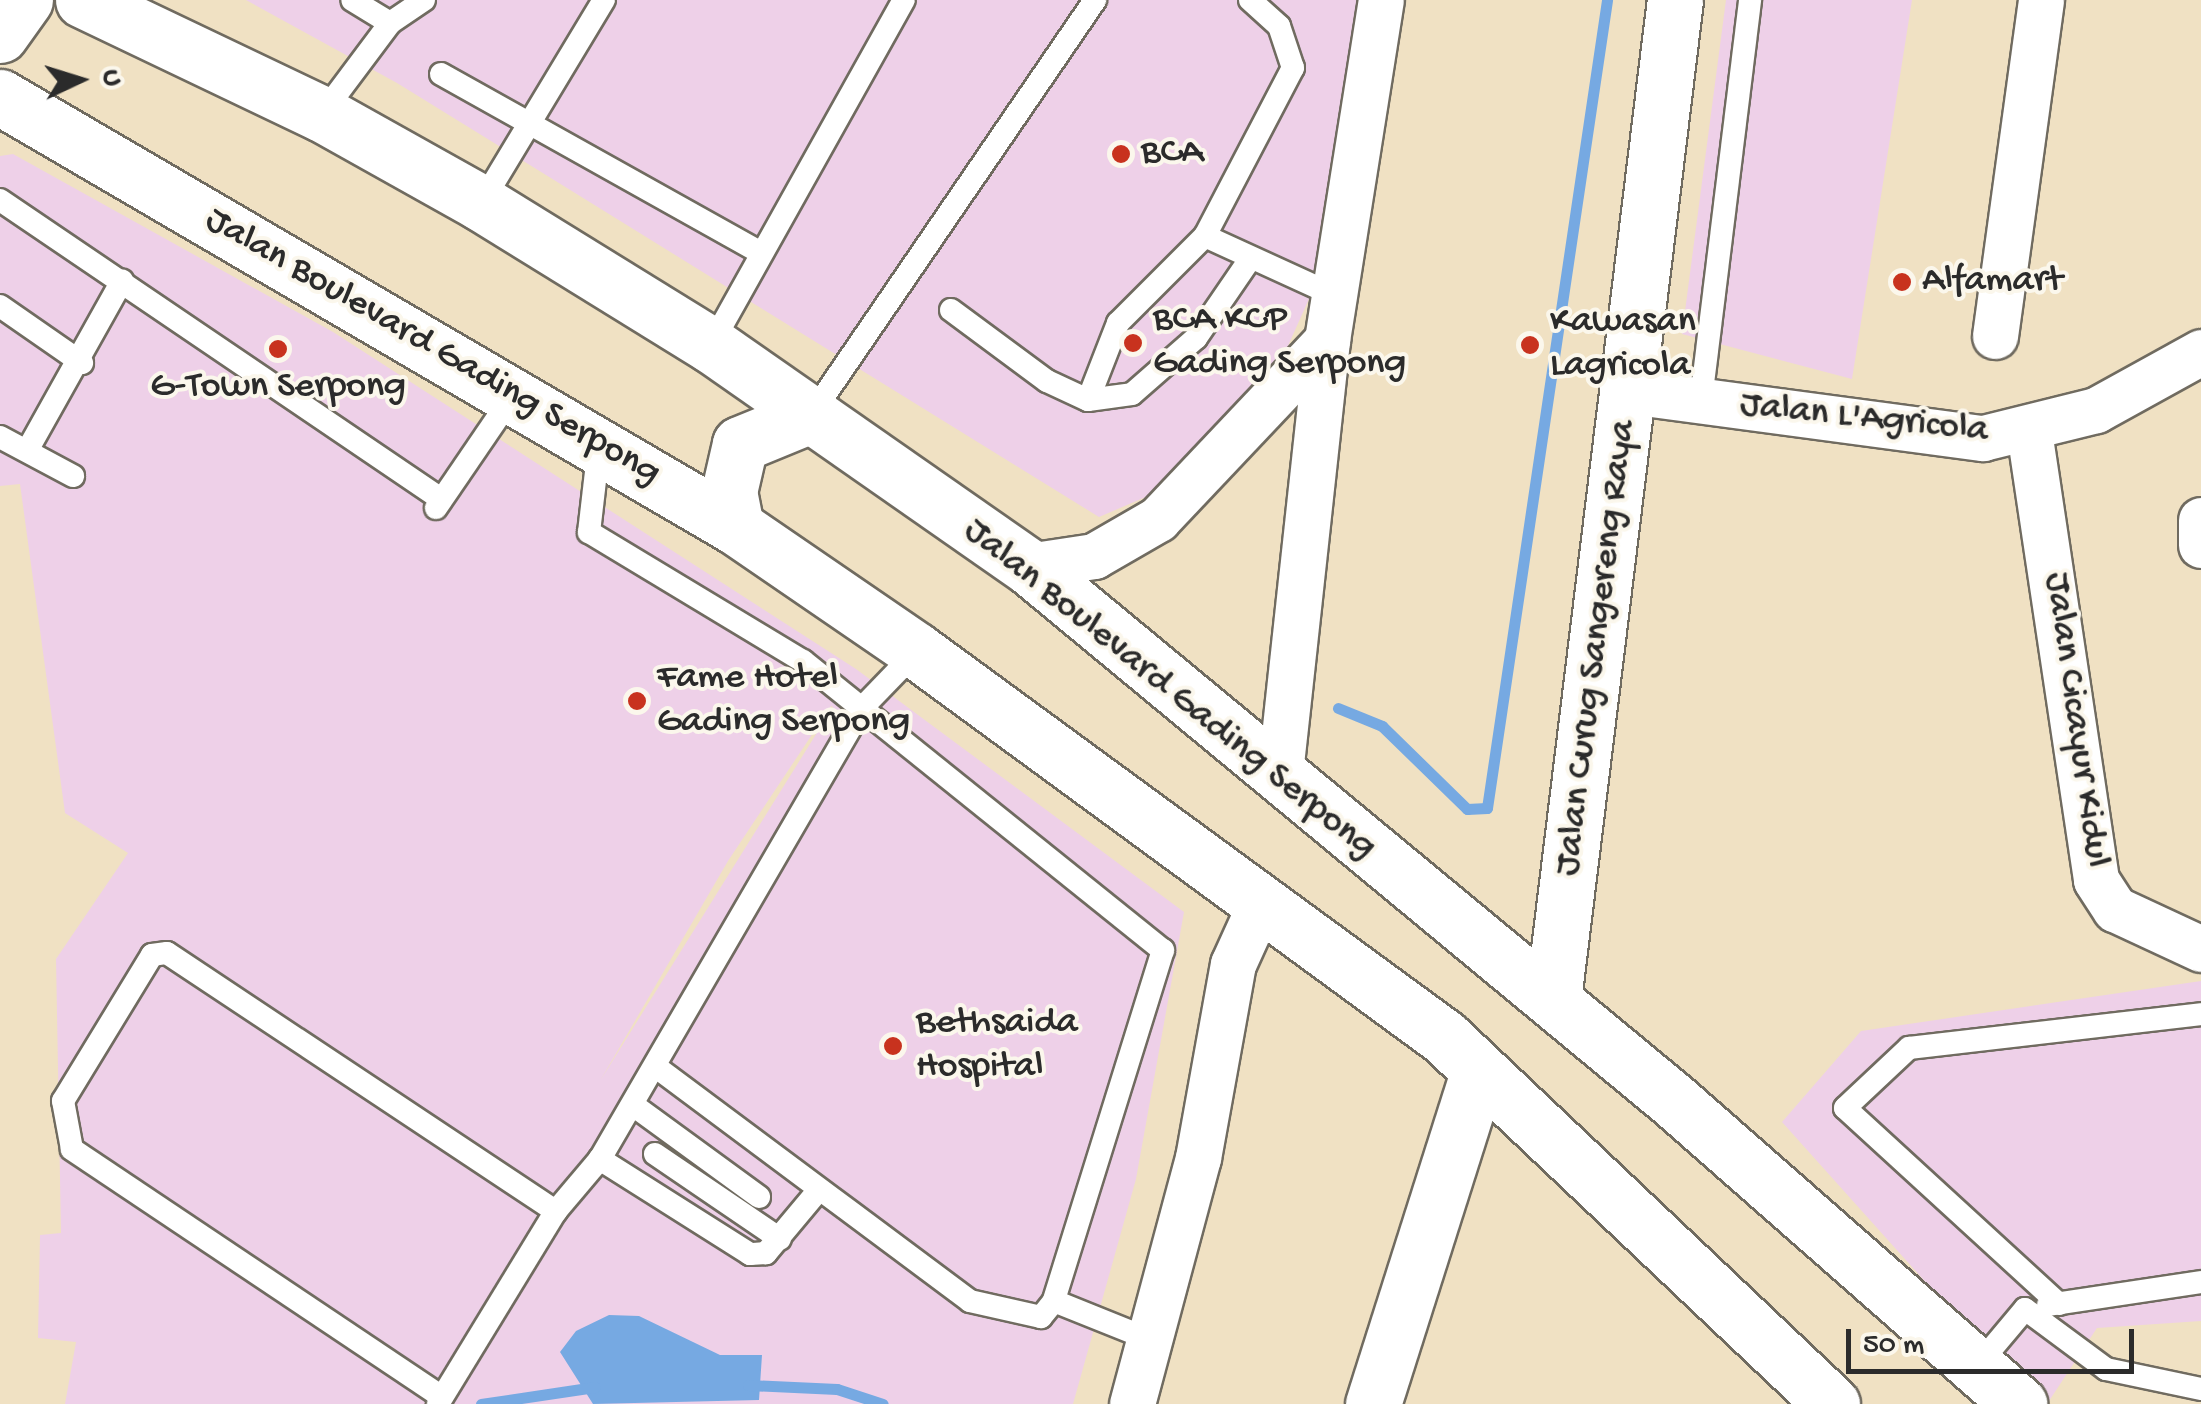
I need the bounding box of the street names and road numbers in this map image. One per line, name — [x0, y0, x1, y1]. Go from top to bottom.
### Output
street label: Jalan Boulevard Gading Serpong — [196, 199, 668, 497]
street label: Jalan L'Agricola — [1738, 383, 1990, 455]
street label: Jalan Curug Sangereng Raya — [1546, 418, 1648, 878]
street label: Jalan Boulevard Gading Serpong — [953, 509, 1385, 871]
street label: Jalan Cicayur Kidul — [2032, 570, 2118, 870]

